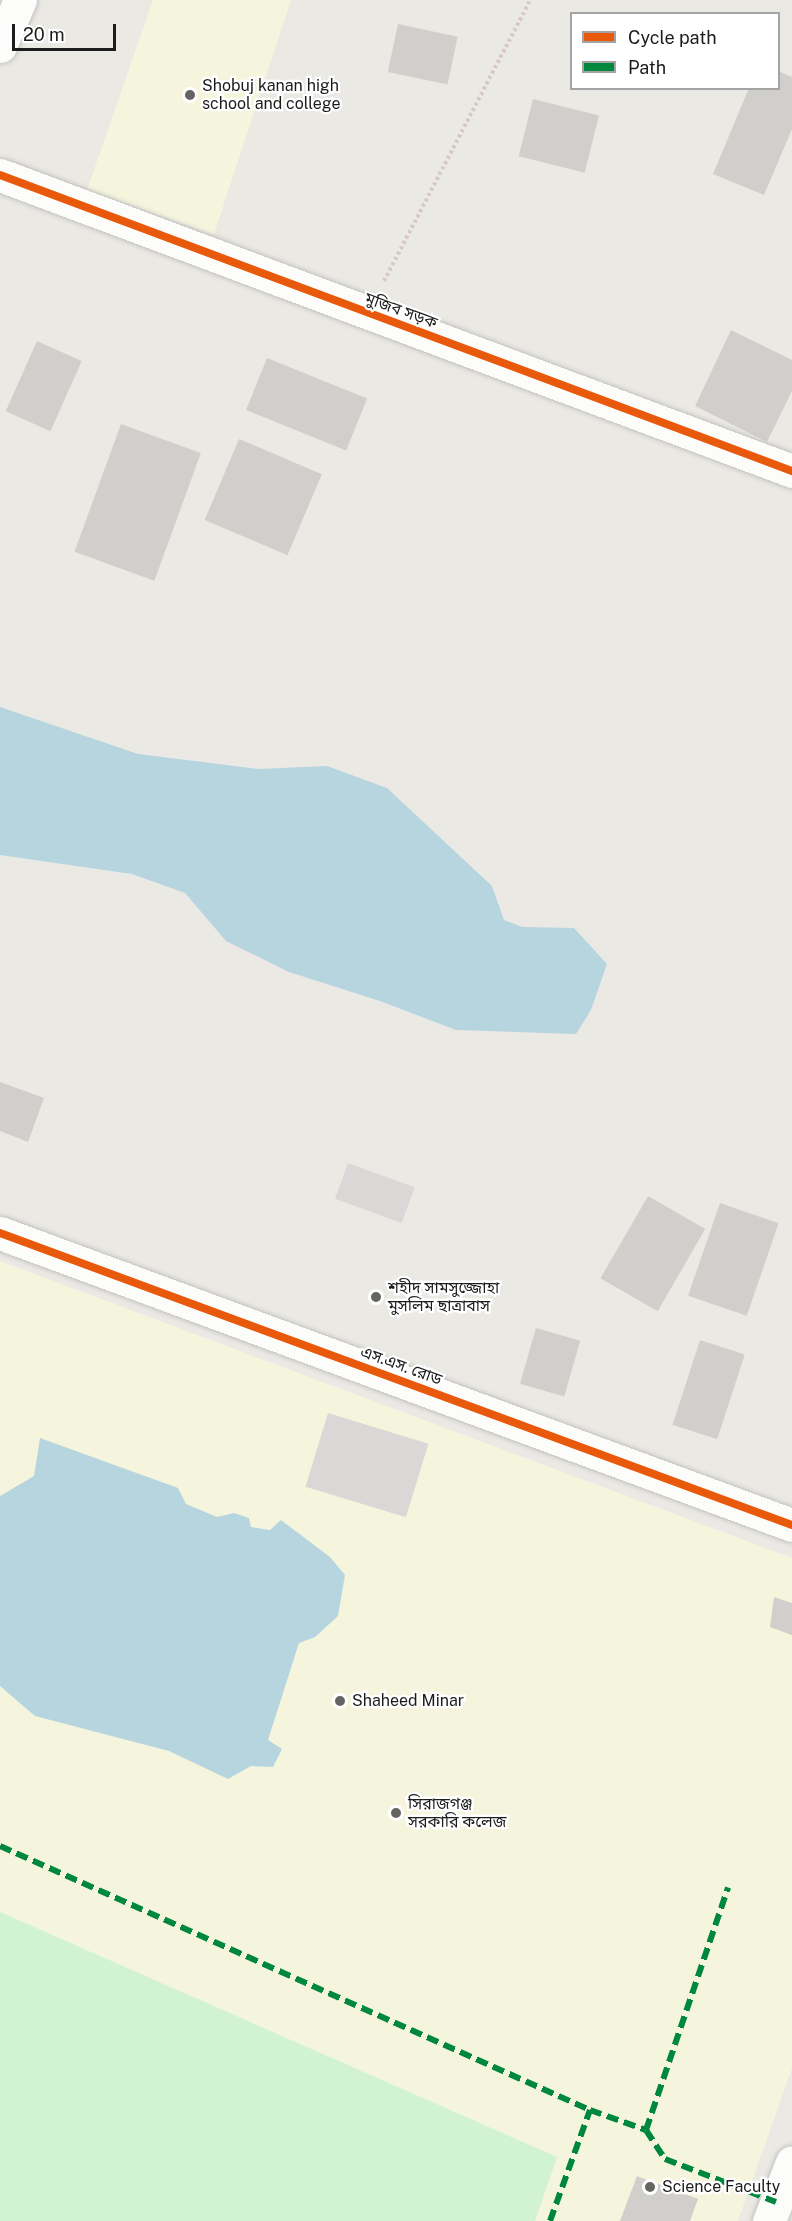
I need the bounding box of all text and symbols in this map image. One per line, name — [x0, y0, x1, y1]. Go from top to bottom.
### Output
scale bar — [15, 12, 118, 50]
legend — [570, 12, 780, 90]
text: 20 m — [23, 24, 65, 45]
text: Cycle path — [628, 27, 717, 48]
text: Path — [628, 57, 666, 78]
place label: Shobuj kanan high school and college — [202, 76, 341, 114]
marker: Shobuj kanan high school and college — [183, 88, 197, 102]
street label: মুজিব সড়ক — [362, 289, 440, 333]
place label: শহীদ সামসুজ্জোহা মুসলিম ছাত্রাবাস — [388, 1278, 499, 1316]
marker: শহীদ সামসুজ্জোহা মুসলিম ছাত্রাবাস — [369, 1290, 383, 1304]
street label: এস.এস. রোড — [358, 1342, 444, 1390]
place label: Shaheed Minar — [352, 1691, 464, 1711]
marker: Shaheed Minar — [333, 1694, 347, 1708]
place label: সিরাজগঞ্জ সরকারি কলেজ — [408, 1794, 507, 1832]
marker: সিরাজগঞ্জ সরকারি কলেজ — [389, 1806, 403, 1820]
place label: Science Faculty — [662, 2177, 780, 2197]
marker: Science Faculty — [643, 2180, 657, 2194]

